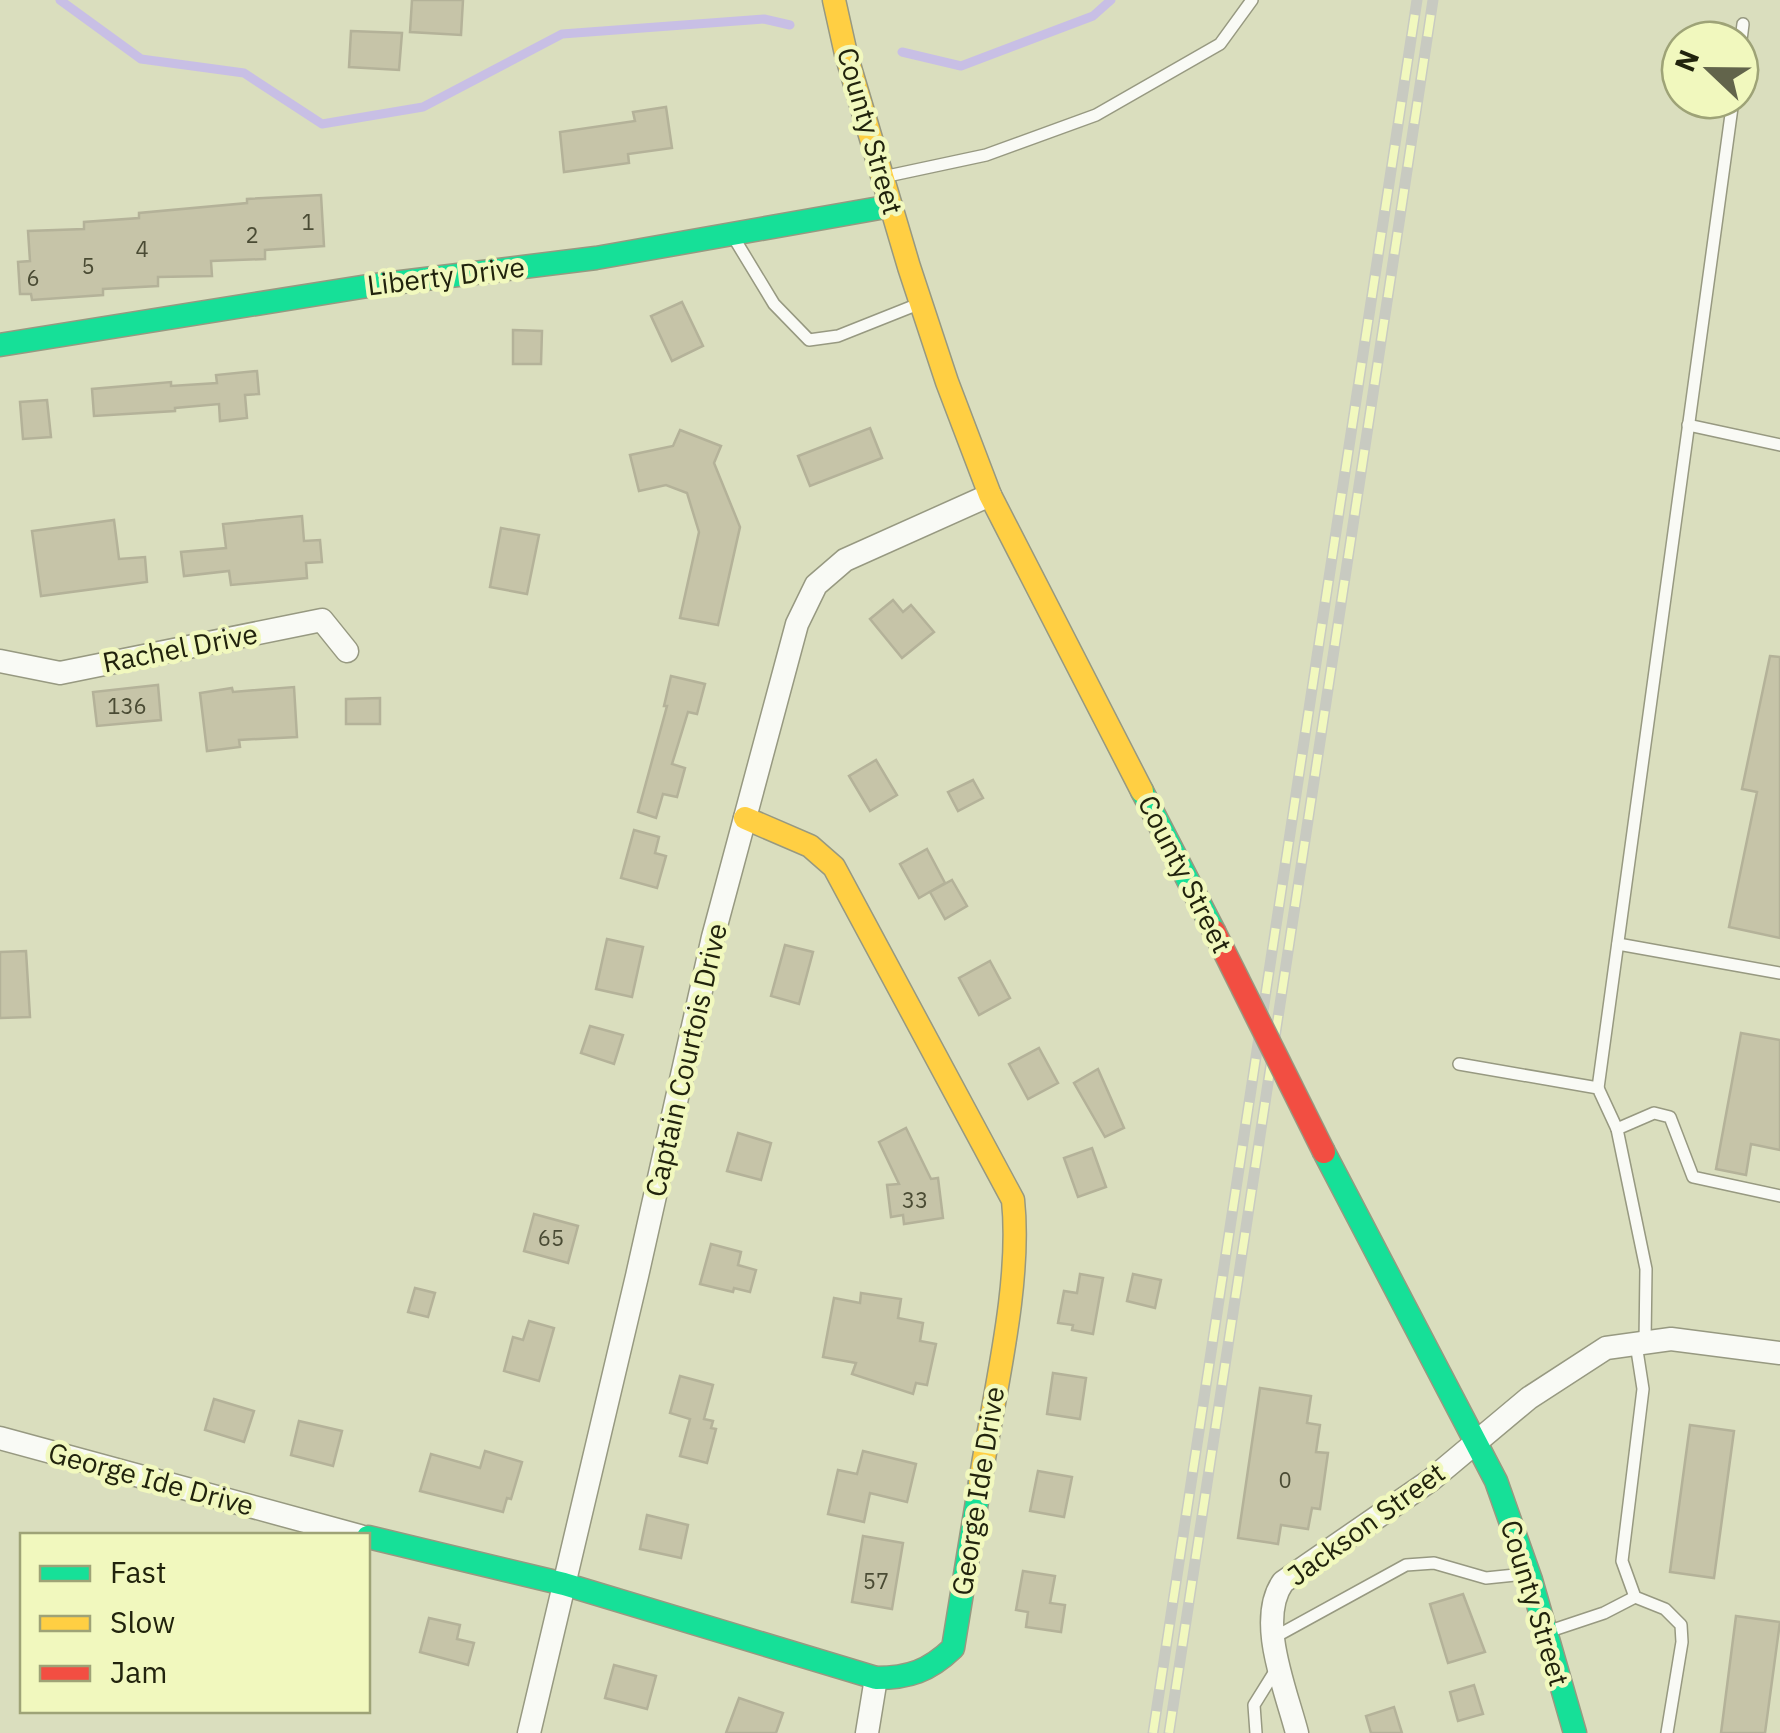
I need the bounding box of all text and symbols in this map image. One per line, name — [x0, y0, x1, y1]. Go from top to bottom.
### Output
north arrow — [1660, 20, 1760, 120]
street label: County Street — [829, 43, 912, 219]
text: N — [1665, 44, 1707, 77]
house number: 1 — [301, 207, 315, 236]
house number: 2 — [245, 220, 259, 249]
house number: 4 — [135, 234, 149, 263]
street label: Liberty Drive — [365, 247, 527, 304]
house number: 5 — [81, 251, 95, 280]
house number: 6 — [26, 263, 40, 292]
street label: Rachel Drive — [99, 614, 261, 681]
house number: 136 — [107, 691, 147, 720]
street label: County Street — [1130, 789, 1241, 959]
street label: Captain Courtois Drive — [636, 919, 735, 1200]
house number: 33 — [902, 1185, 928, 1214]
house number: 65 — [538, 1223, 564, 1252]
street label: George Ide Drive — [943, 1384, 1012, 1598]
street label: George Ide Drive — [44, 1433, 258, 1524]
street label: Jackson Street — [1279, 1454, 1452, 1593]
house number: 0 — [1278, 1465, 1292, 1494]
street label: County Street — [1493, 1515, 1578, 1691]
legend — [20, 1533, 370, 1713]
text: Fast — [110, 1552, 167, 1591]
house number: 57 — [863, 1566, 889, 1595]
text: Slow — [110, 1602, 175, 1641]
text: Jam — [110, 1652, 168, 1691]

